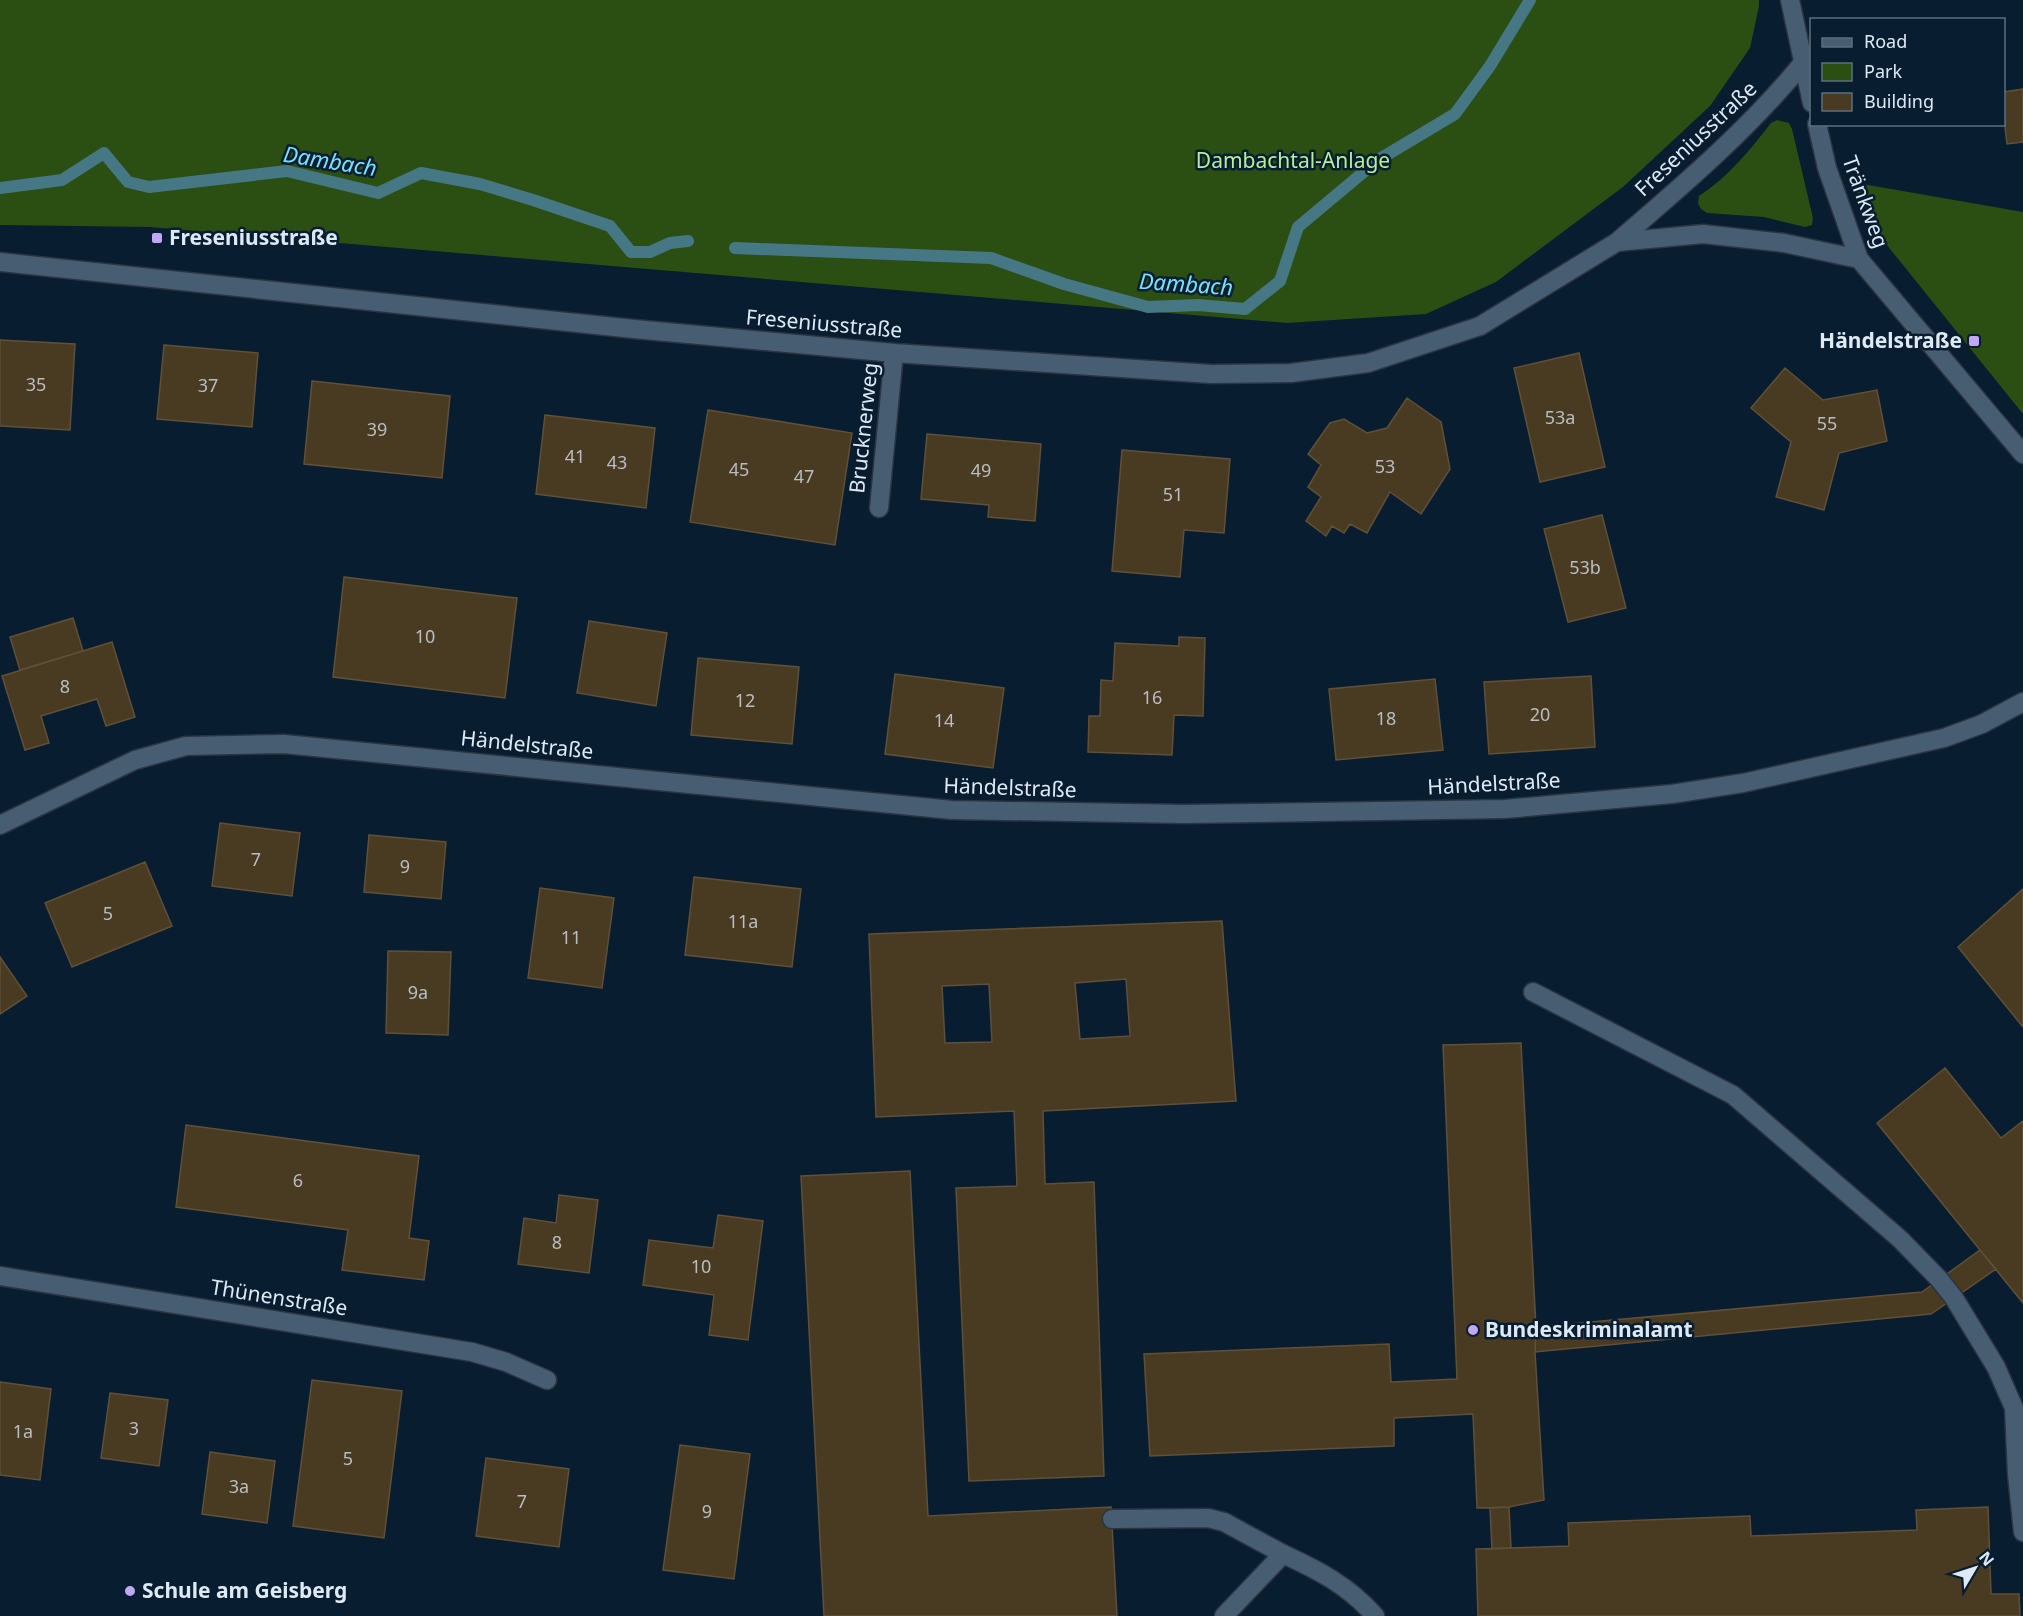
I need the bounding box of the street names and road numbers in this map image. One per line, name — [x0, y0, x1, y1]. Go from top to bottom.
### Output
street label: Freseniusstraße — [1628, 74, 1762, 202]
street label: Tränkweg — [1836, 152, 1896, 252]
street label: Freseniusstraße — [745, 302, 904, 344]
street label: Brucknerweg — [842, 361, 884, 495]
street label: Händelstraße — [459, 723, 595, 765]
street label: Händelstraße — [1427, 766, 1561, 800]
street label: Händelstraße — [943, 771, 1077, 803]
street label: Thünenstraße — [209, 1272, 350, 1322]

